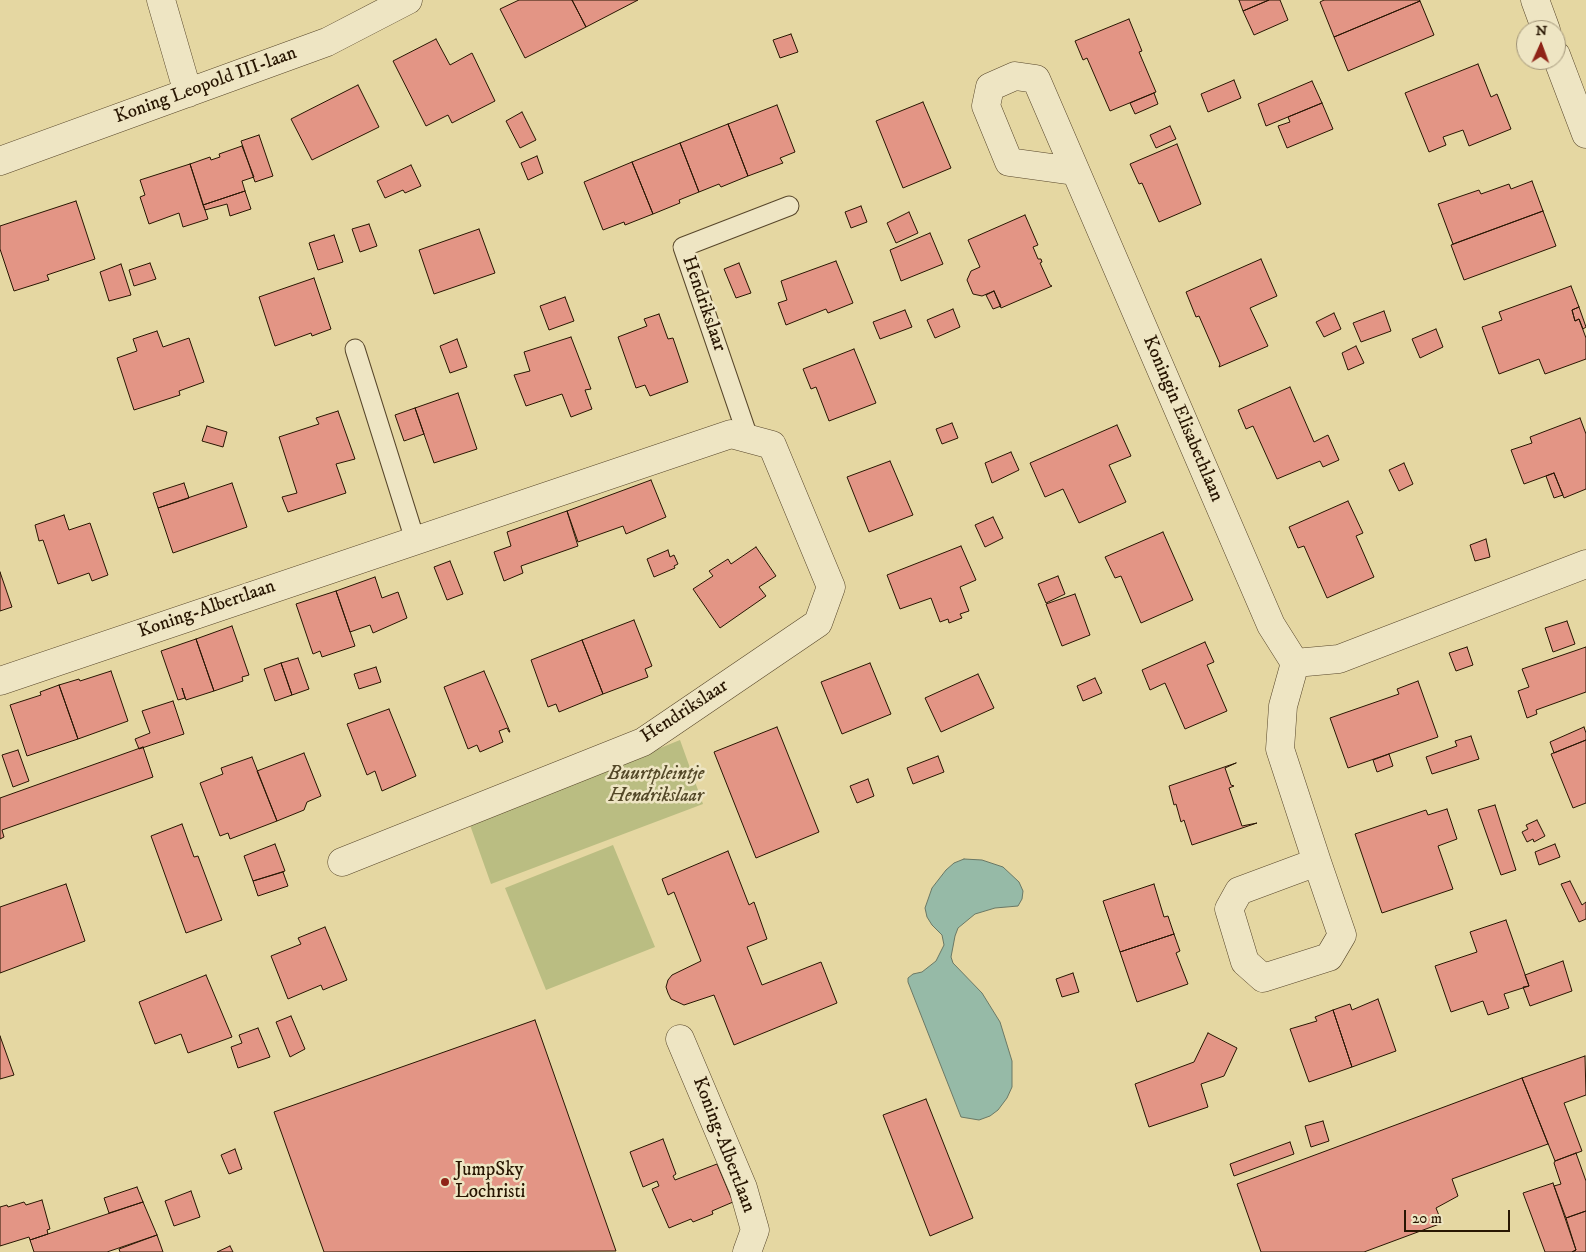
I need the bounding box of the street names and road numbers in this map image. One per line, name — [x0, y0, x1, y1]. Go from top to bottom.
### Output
street label: Koning Leopold III-laan — [112, 42, 300, 130]
street label: Hendrikslaar — [676, 253, 730, 355]
street label: Koningin Elisabethlaan — [1137, 332, 1227, 506]
street label: Koning-Albertlaan — [135, 576, 279, 644]
street label: Hendrikslaar — [637, 675, 733, 749]
street label: Koning-Albertlaan — [687, 1074, 759, 1216]

